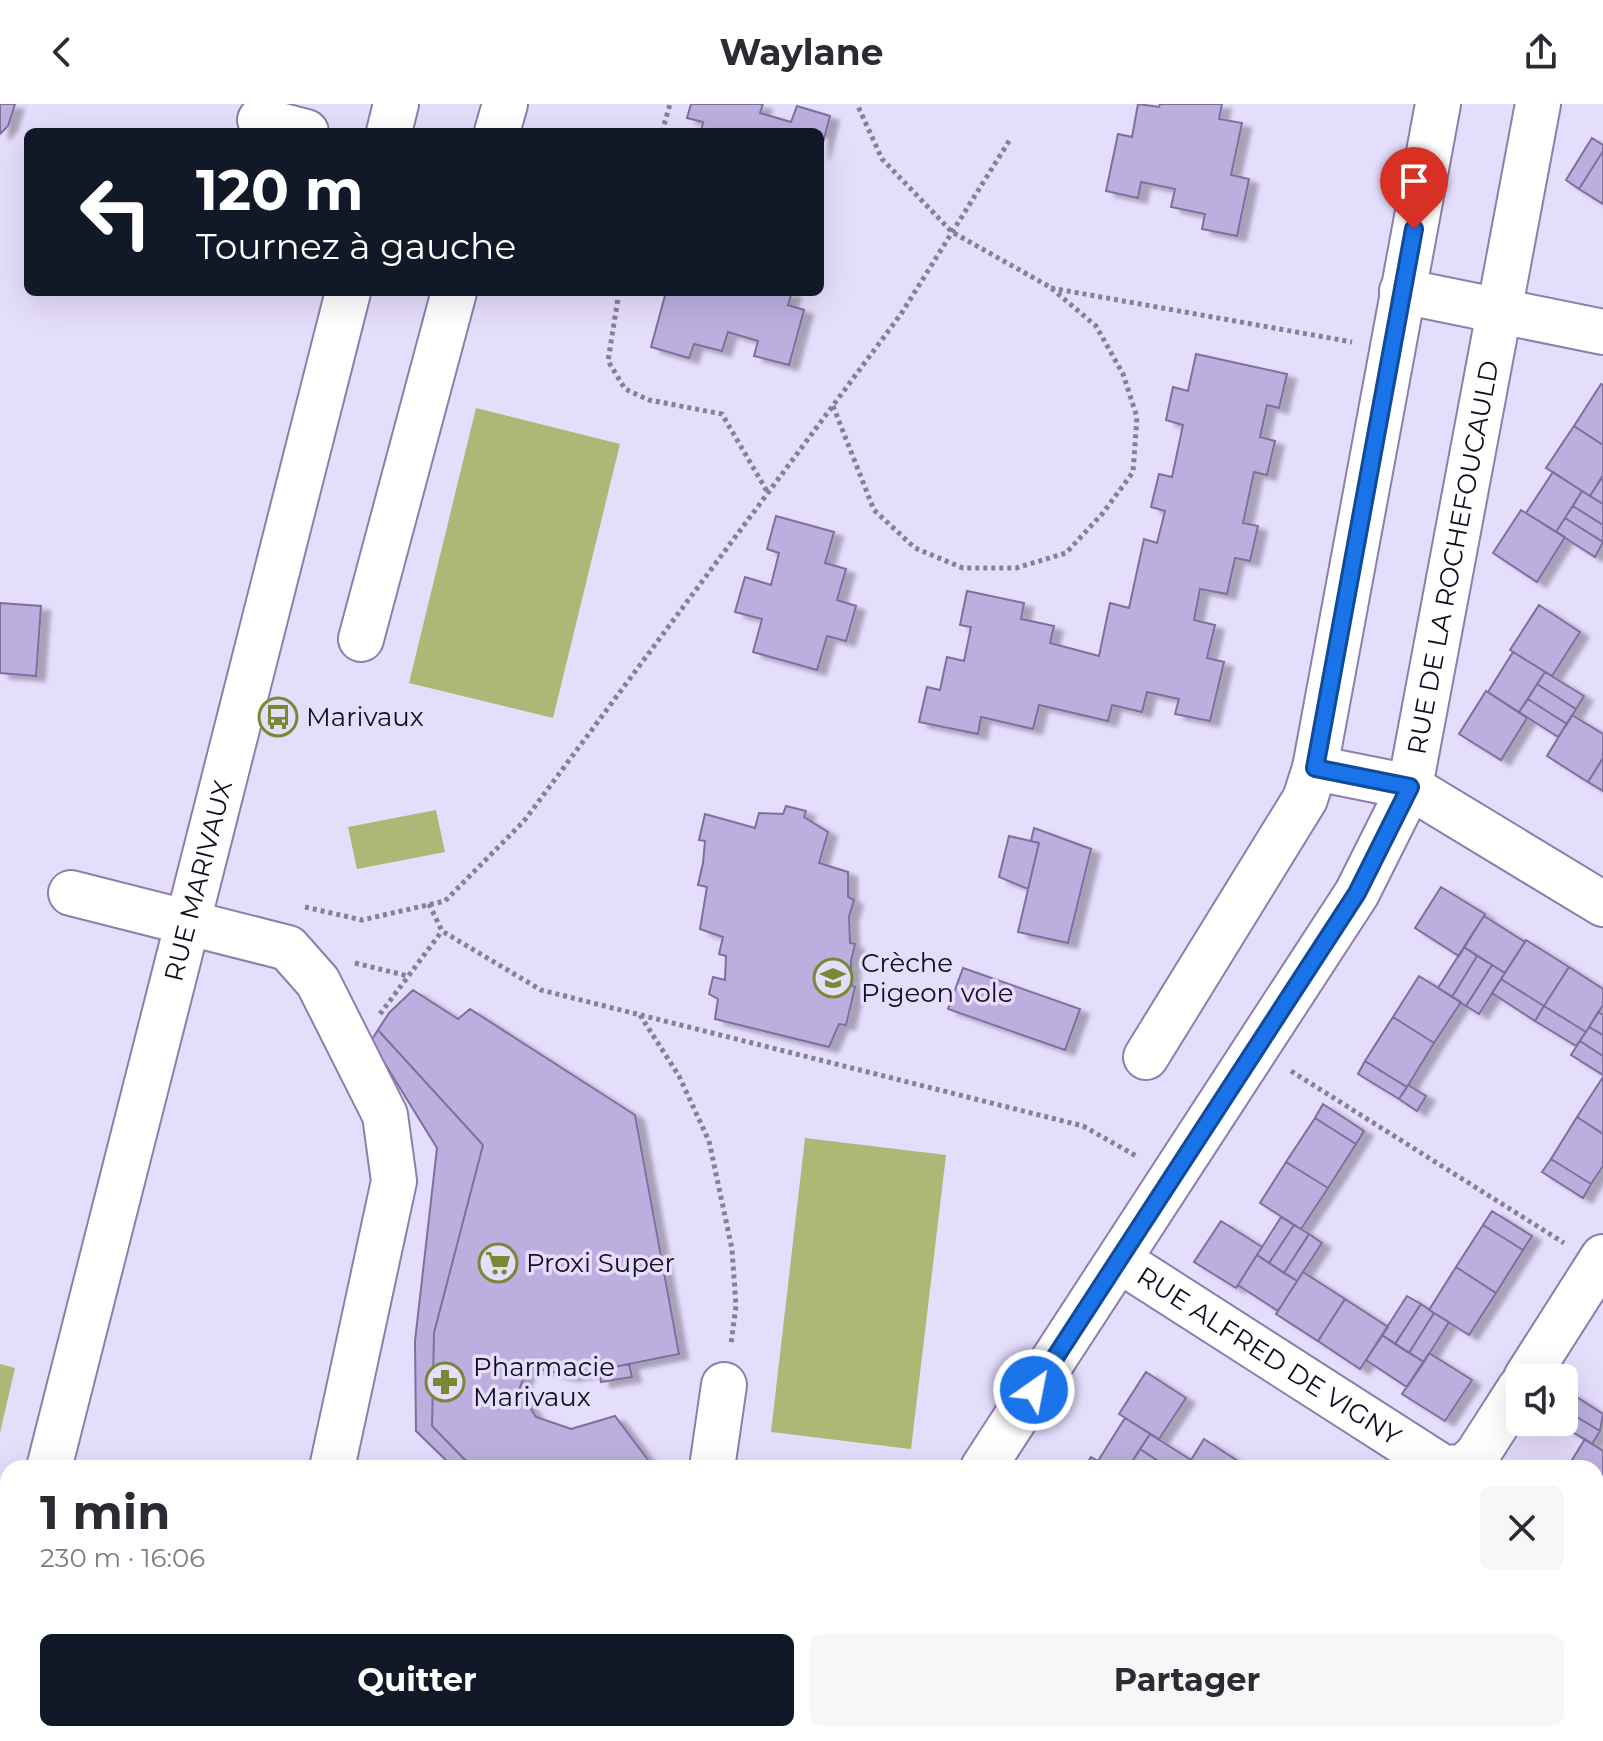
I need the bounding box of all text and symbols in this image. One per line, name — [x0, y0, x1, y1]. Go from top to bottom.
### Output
icon: back — [40, 30, 84, 74]
text: Waylane — [719, 30, 884, 74]
icon: share — [1519, 30, 1563, 74]
pin — [1380, 147, 1448, 229]
text: 120 m — [196, 156, 364, 224]
icon: arrive — [1392, 159, 1436, 203]
icon: left — [64, 160, 168, 264]
text: Tournez à gauche — [196, 224, 516, 268]
street label: RUE DE LA ROCHEFOUCAULD — [1400, 358, 1506, 757]
bus stop icon: Marivaux — [257, 696, 299, 738]
place label: Marivaux — [306, 701, 424, 733]
street label: RUE MARIVAUX — [157, 777, 239, 985]
place label: Crèche Pigeon vole — [861, 947, 1014, 1009]
school or university icon: Crèche Pigeon vole — [812, 957, 854, 999]
supermarket icon: Proxi Super — [477, 1242, 519, 1284]
place label: Proxi Super — [526, 1247, 675, 1279]
street label: RUE ALFRED DE VIGNY — [1131, 1260, 1407, 1453]
position arrow — [992, 1348, 1076, 1432]
place label: Pharmacie Marivaux — [473, 1351, 615, 1413]
pharmacy icon: Pharmacie Marivaux — [424, 1361, 466, 1403]
map controls — [1506, 1364, 1578, 1436]
button: sound — [1506, 1364, 1578, 1436]
text: 1 min — [40, 1483, 170, 1541]
button: close — [1480, 1486, 1564, 1570]
text: 230 m · 16:06 — [40, 1542, 205, 1574]
button: Quitter — [40, 1634, 794, 1726]
button: Partager — [810, 1634, 1564, 1726]

